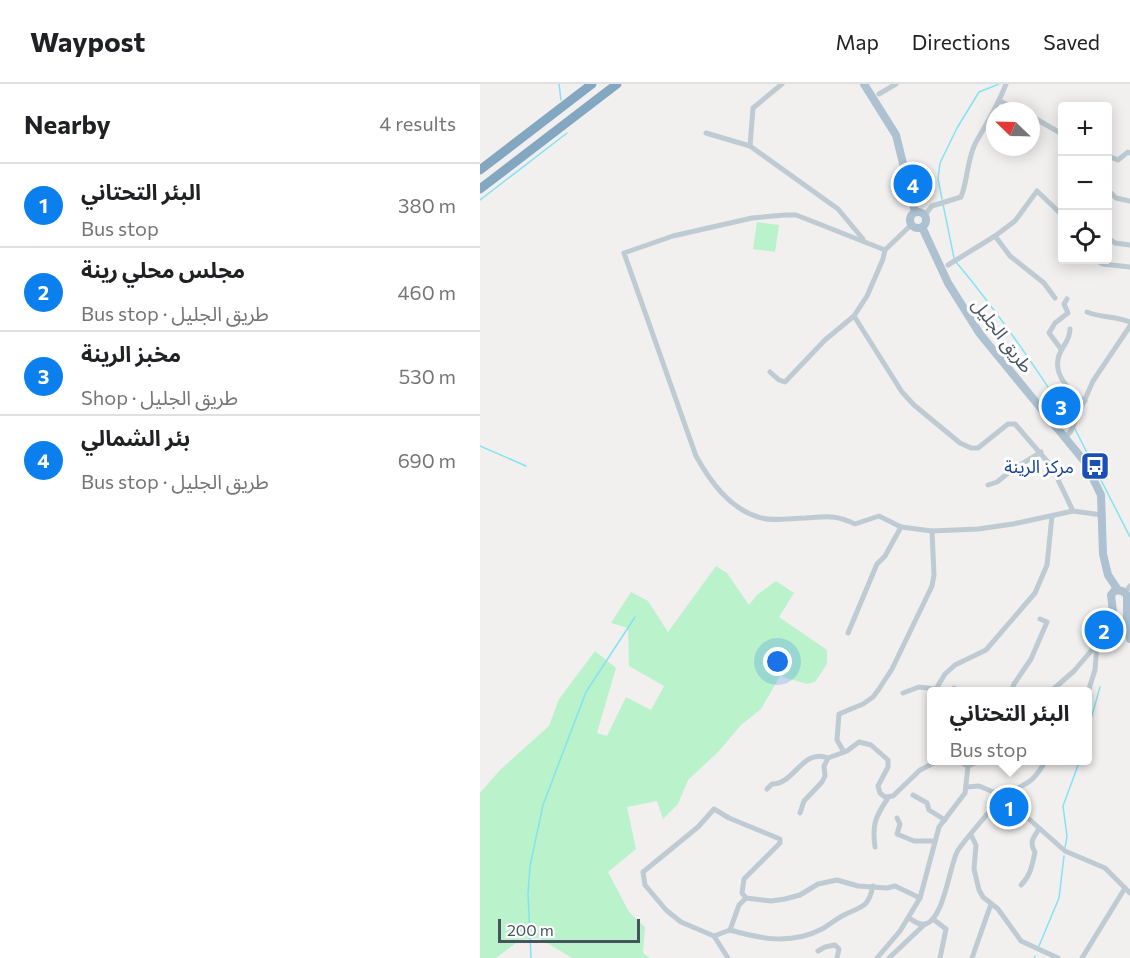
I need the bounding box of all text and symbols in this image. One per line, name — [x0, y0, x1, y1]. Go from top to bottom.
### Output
text: Waypost — [30, 24, 145, 58]
text: Map — [836, 29, 879, 54]
text: Directions — [912, 29, 1010, 54]
text: Saved — [1043, 29, 1100, 54]
north arrow — [986, 102, 1040, 156]
map controls — [1058, 102, 1112, 264]
button: + — [1058, 102, 1112, 156]
text: Nearby — [24, 108, 111, 139]
text: 4 results — [379, 111, 456, 135]
button: − — [1058, 156, 1112, 210]
pin: 4 — [894, 162, 932, 206]
text: البئر التحتاني — [81, 178, 201, 205]
text: 1 — [39, 193, 48, 217]
text: 380 m — [398, 193, 456, 217]
button: locate — [1058, 210, 1112, 264]
text: Bus stop — [81, 216, 159, 240]
text: مجلس محلي رينة — [81, 256, 245, 283]
text: 2 — [38, 280, 49, 304]
text: 460 m — [398, 280, 456, 304]
street label: طريق الجليل — [967, 293, 1038, 377]
text: Bus stop · طريق الجليل — [81, 301, 269, 325]
text: مخبز الرينة — [81, 340, 181, 367]
text: 3 — [38, 364, 49, 388]
text: 530 m — [399, 364, 456, 388]
pin: 3 — [1042, 384, 1080, 428]
text: Shop · طريق الجليل — [81, 385, 238, 409]
text: بئر الشمالي — [81, 424, 190, 451]
text: 4 — [37, 448, 50, 472]
text: 690 m — [398, 448, 456, 472]
bus stop icon: مركز الرينة — [1079, 450, 1111, 482]
place label: مركز الرينة — [1004, 455, 1074, 478]
text: Bus stop · طريق الجليل — [81, 469, 269, 493]
pin: 2 — [1084, 608, 1124, 652]
your location — [763, 647, 792, 676]
popup — [927, 687, 1092, 765]
text: البئر التحتاني — [949, 699, 1070, 726]
text: Bus stop — [949, 737, 1027, 761]
pin: 1 — [990, 784, 1028, 830]
scale bar — [498, 916, 640, 944]
text: 200 m — [507, 920, 554, 939]

